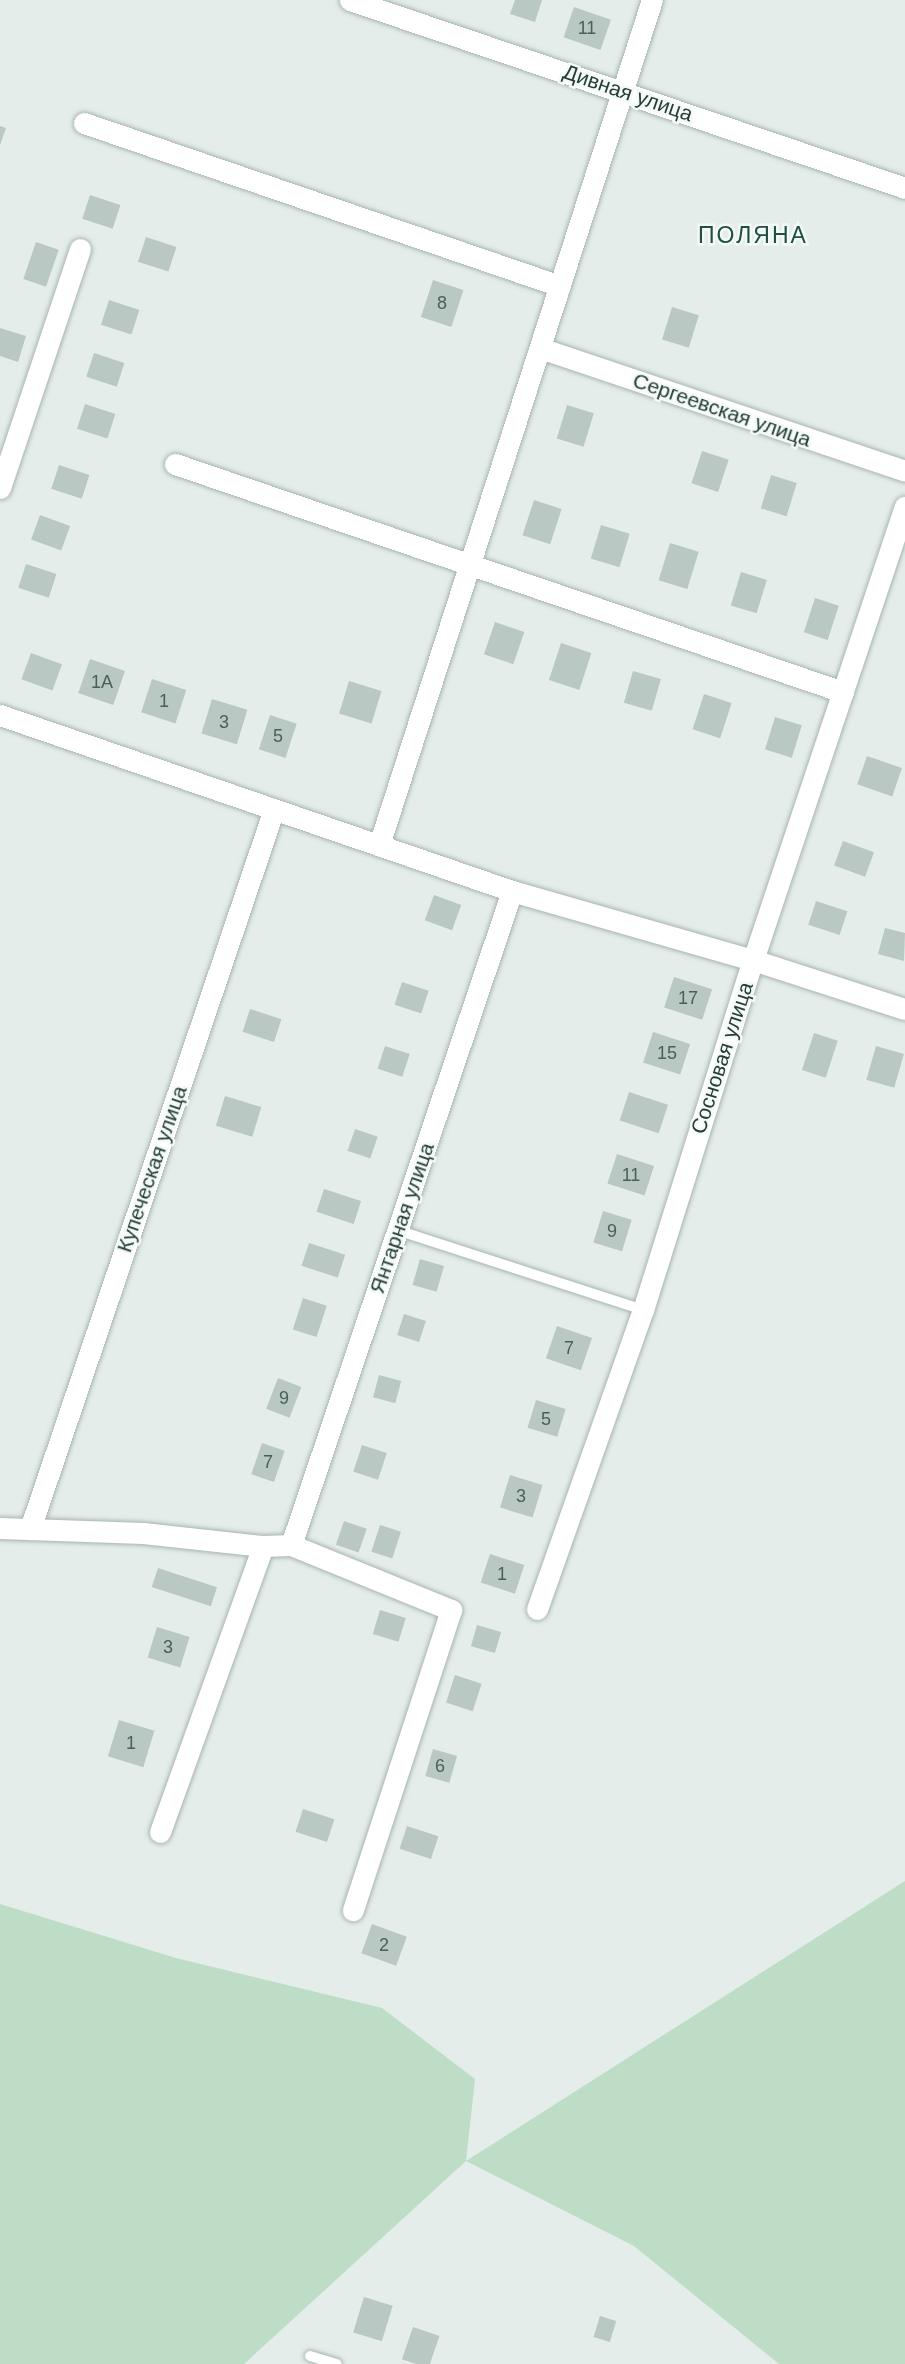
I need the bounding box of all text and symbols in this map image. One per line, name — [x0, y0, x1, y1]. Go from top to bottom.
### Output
house number: 11 — [578, 17, 596, 39]
street label: Дивная улица — [560, 59, 696, 127]
district label: ПОЛЯНА — [699, 221, 807, 249]
house number: 8 — [437, 292, 447, 314]
street label: Сергеевская улица — [630, 368, 814, 452]
house number: 1А — [91, 671, 113, 693]
house number: 1 — [159, 690, 169, 712]
house number: 3 — [219, 711, 229, 733]
house number: 5 — [273, 725, 283, 747]
street label: Сосновая улица — [686, 979, 758, 1137]
house number: 17 — [678, 987, 698, 1009]
house number: 15 — [657, 1042, 677, 1064]
street label: Купеческая улица — [112, 1082, 192, 1256]
street label: Янтарная улица — [364, 1139, 440, 1297]
house number: 11 — [622, 1164, 640, 1186]
house number: 9 — [607, 1220, 617, 1242]
house number: 7 — [564, 1337, 574, 1359]
house number: 9 — [279, 1387, 289, 1409]
house number: 5 — [541, 1408, 551, 1430]
house number: 7 — [263, 1451, 273, 1473]
house number: 3 — [516, 1485, 526, 1507]
house number: 1 — [497, 1563, 507, 1585]
house number: 3 — [163, 1636, 173, 1658]
house number: 1 — [126, 1732, 136, 1754]
house number: 6 — [435, 1755, 445, 1777]
house number: 2 — [379, 1934, 389, 1956]

